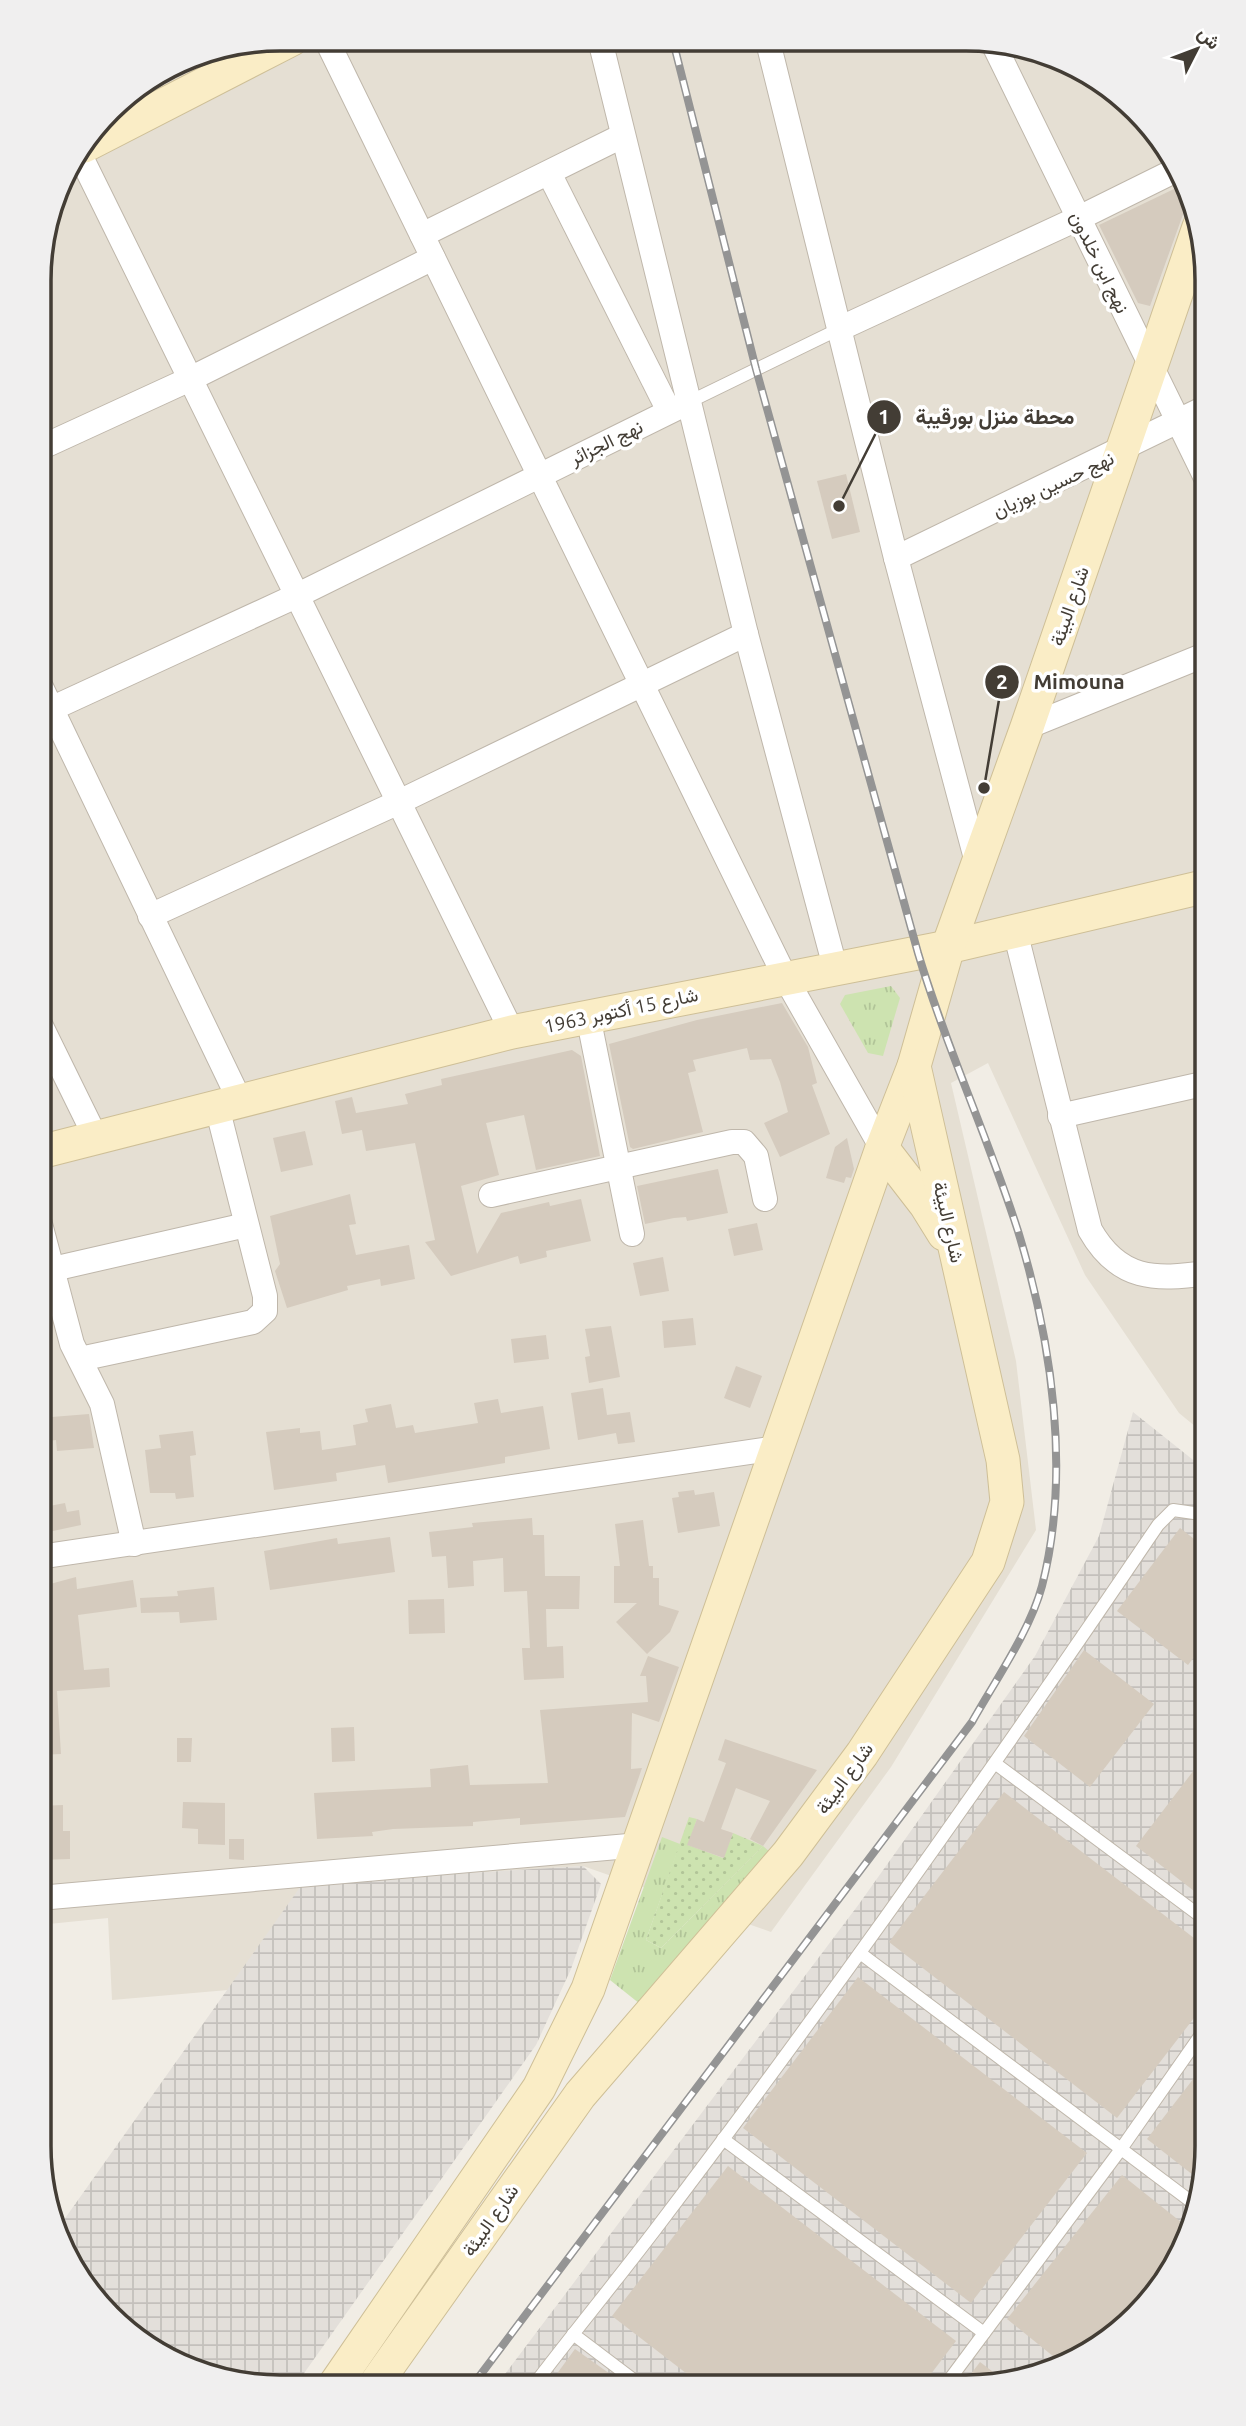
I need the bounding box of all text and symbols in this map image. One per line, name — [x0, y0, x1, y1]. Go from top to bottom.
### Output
north arrow — [1162, 14, 1232, 84]
text: ش — [1193, 22, 1226, 54]
street label: نهج ابن خلدون — [1063, 207, 1134, 318]
callout: محطة منزل بورقيبة — [866, 396, 1088, 438]
text: 1 — [878, 404, 890, 428]
text: محطة منزل بورقيبة — [915, 404, 1075, 430]
street label: نهج الجزائر — [565, 415, 648, 472]
street label: نهج حسين بوزيان — [989, 446, 1118, 524]
street label: شارع البيئة — [1045, 563, 1095, 649]
callout: Mimouna — [984, 661, 1139, 703]
text: 2 — [996, 669, 1008, 693]
text: Mimouna — [1033, 669, 1125, 693]
street label: شارع 15 أكتوبر 1963 — [542, 983, 700, 1039]
street label: شارع البيئة — [927, 1179, 969, 1265]
street label: شارع البيئة — [811, 1738, 879, 1819]
street label: شارع البيئة — [457, 2180, 524, 2261]

